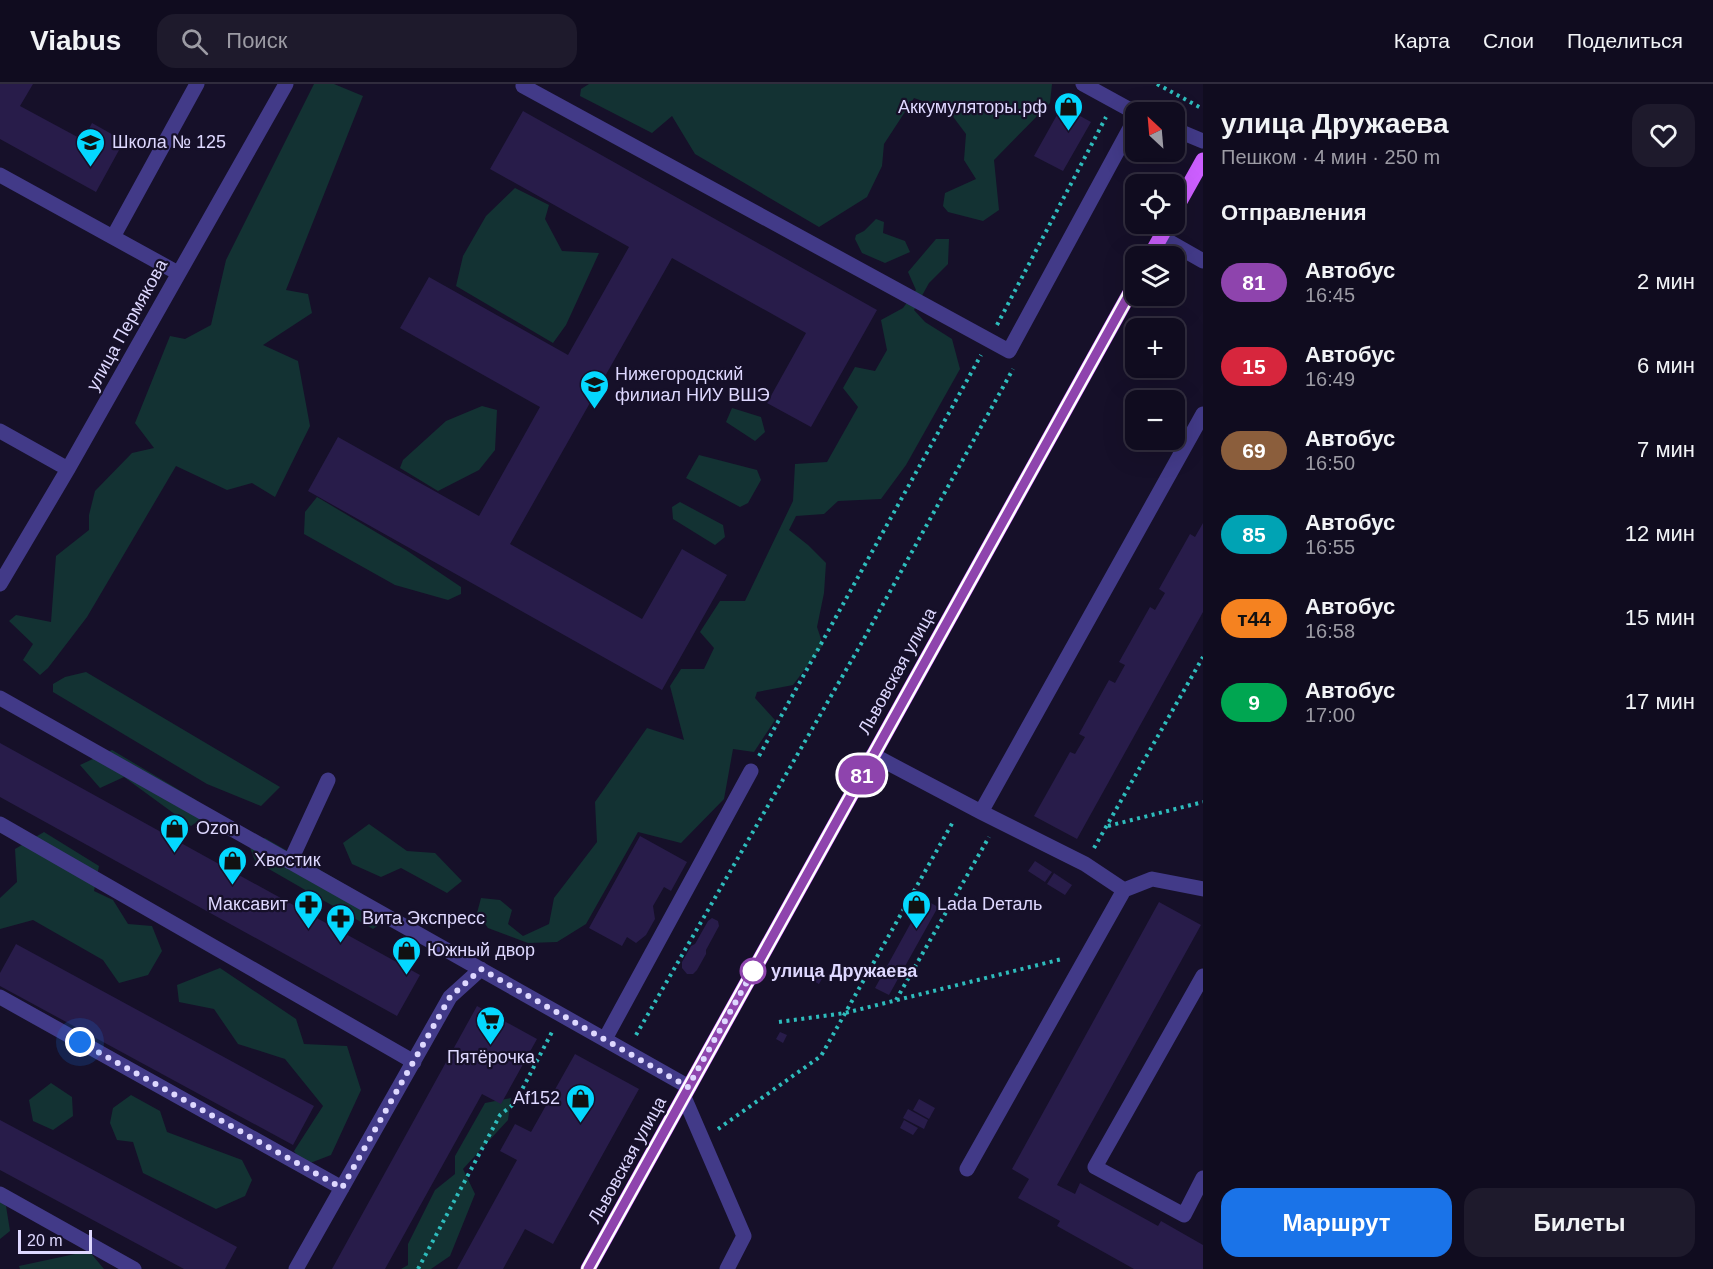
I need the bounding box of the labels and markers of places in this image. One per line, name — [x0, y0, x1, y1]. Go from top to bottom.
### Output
shop icon: Аккумуляторы.рф — [1052, 91, 1084, 133]
place label: Аккумуляторы.рф — [898, 97, 1047, 117]
school or university icon: Школа № 125 — [75, 126, 107, 168]
place label: Школа № 125 — [112, 132, 226, 152]
place label: Нижегородский филиал НИУ ВШЭ — [615, 364, 770, 405]
school or university icon: Нижегородский филиал НИУ ВШЭ — [578, 368, 610, 410]
shop icon: Ozon — [159, 812, 191, 854]
place label: Ozon — [196, 818, 239, 838]
shop icon: Хвостик — [217, 844, 249, 886]
place label: Хвостик — [254, 850, 321, 870]
pharmacy icon: Максавит — [293, 888, 325, 930]
shop icon: Lada Dеталь — [900, 888, 932, 930]
place label: Максавит — [208, 894, 288, 914]
place label: Lada Dеталь — [937, 894, 1042, 914]
pharmacy icon: Вита Экспресс — [325, 902, 357, 944]
place label: Вита Экспресс — [362, 908, 485, 928]
shop icon: Южный двор — [390, 934, 422, 976]
place label: Южный двор — [427, 940, 535, 960]
marker: улица Дружаева — [740, 958, 766, 984]
place label: улица Дружаева — [771, 961, 918, 981]
supermarket icon: Пятёрочка — [475, 1004, 507, 1046]
place label: Пятёрочка — [447, 1047, 536, 1067]
shop icon: Af152 — [565, 1082, 597, 1124]
place label: Af152 — [513, 1088, 560, 1108]

